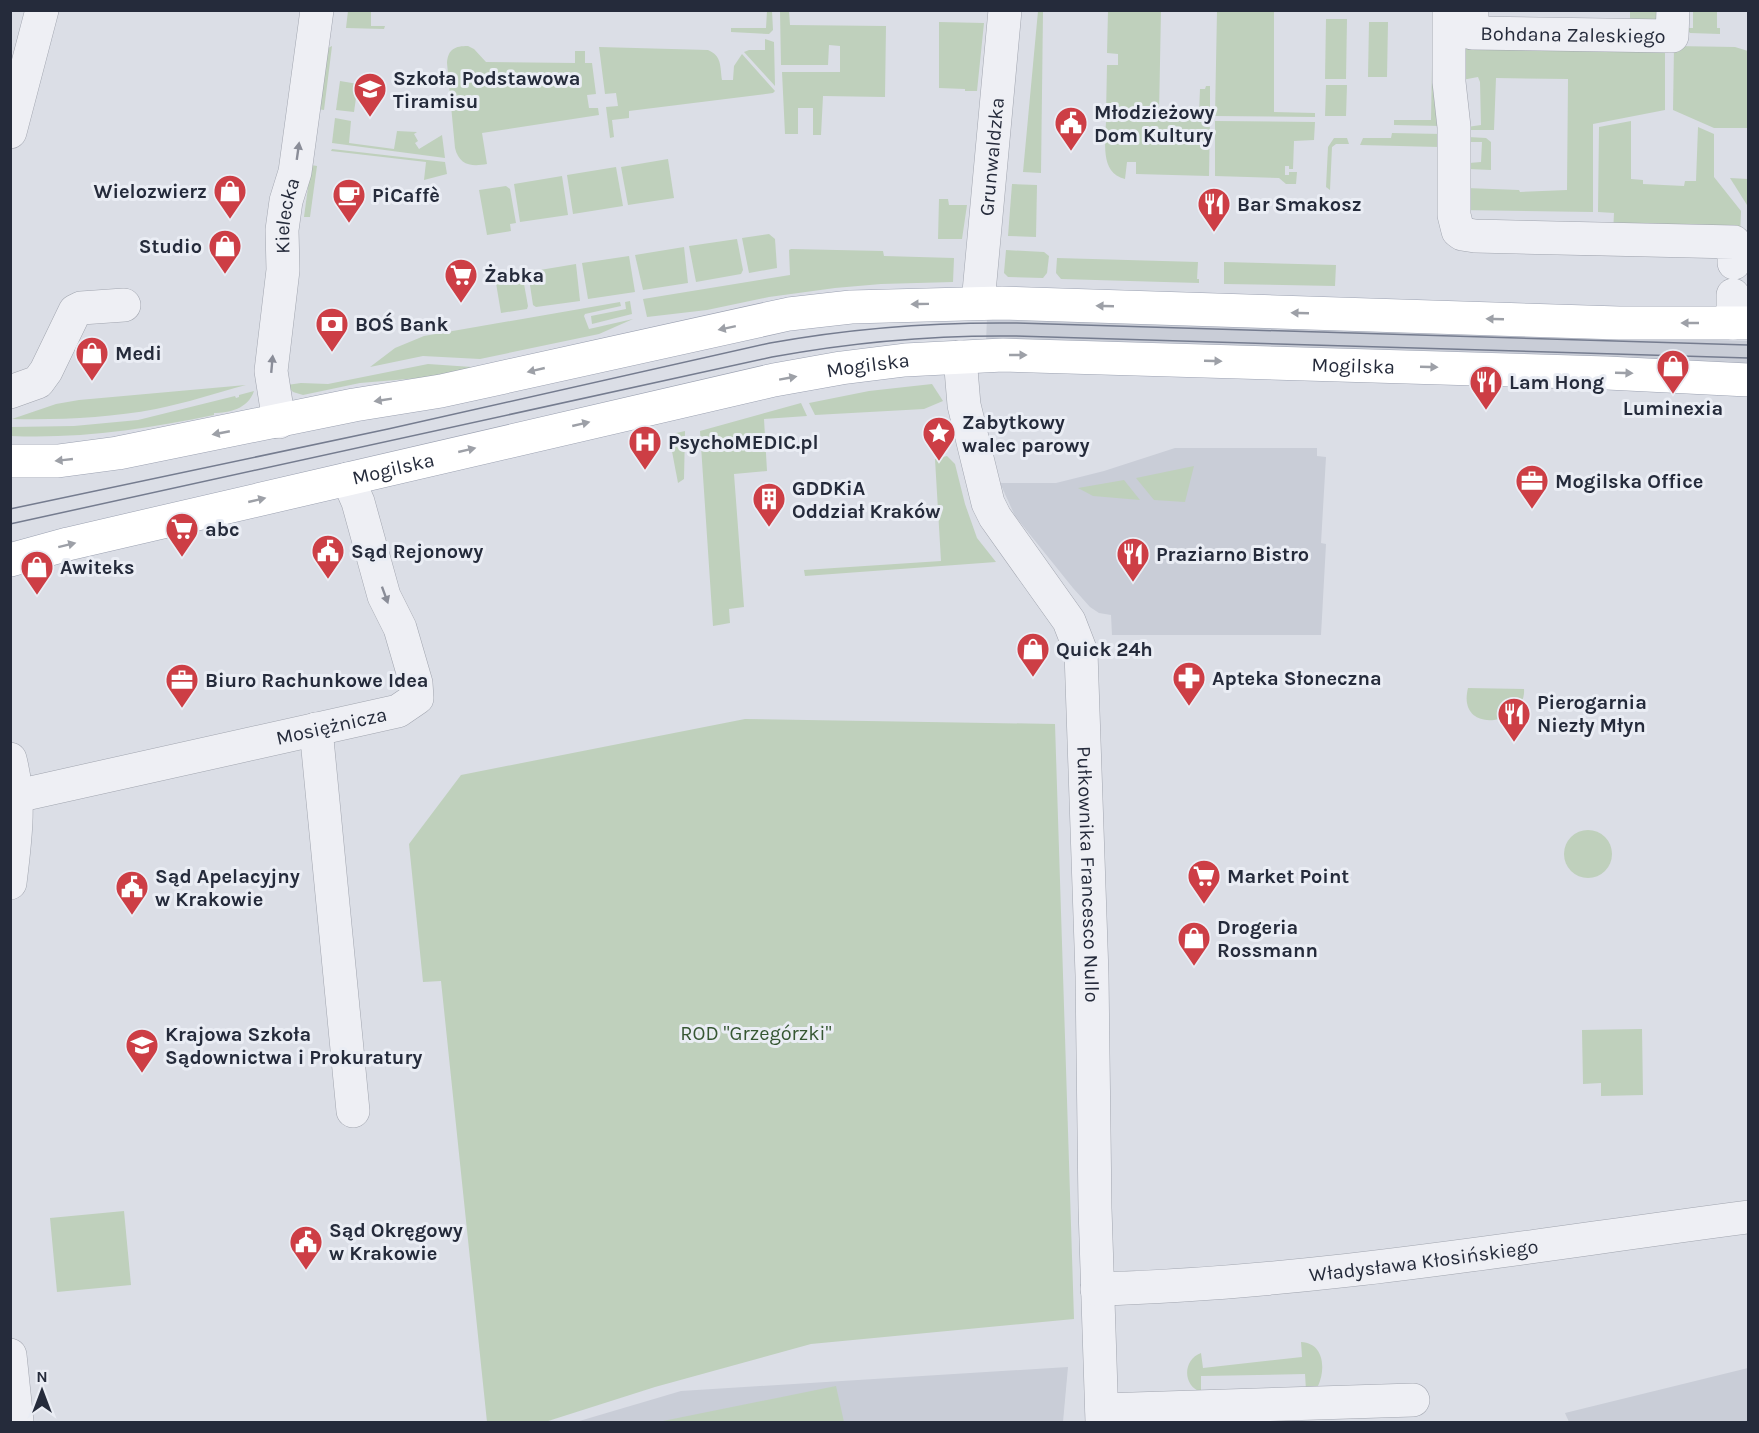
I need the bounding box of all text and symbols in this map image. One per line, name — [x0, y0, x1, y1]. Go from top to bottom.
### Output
street label: Bohdana Zaleskiego — [1480, 22, 1666, 48]
place label: Szkoła Podstawowa Tiramisu — [393, 67, 580, 113]
school or university icon: Szkoła Podstawowa Tiramisu — [352, 71, 388, 118]
street label: Grunwaldzka — [975, 96, 1009, 217]
place label: Młodzieżowy Dom Kultury — [1094, 101, 1215, 147]
public building icon: Młodzieżowy Dom Kultury — [1053, 105, 1089, 152]
one-way arrow — [294, 141, 303, 160]
shop icon: Wielozwierz — [212, 173, 248, 220]
street label: Kielecka — [271, 175, 305, 254]
cafe icon: PiCaffè — [331, 177, 367, 224]
place label: Wielozwierz — [94, 180, 207, 203]
place label: PiCaffè — [372, 184, 440, 207]
restaurant icon: Bar Smakosz — [1196, 186, 1232, 233]
place label: Bar Smakosz — [1237, 193, 1362, 216]
shop icon: Studio — [207, 228, 243, 275]
place label: Studio — [139, 235, 202, 258]
supermarket icon: Żabka — [443, 257, 479, 304]
place label: Żabka — [484, 264, 544, 287]
one-way arrow — [910, 299, 929, 309]
one-way arrow — [1096, 302, 1115, 311]
bank icon: BOŚ Bank — [314, 306, 350, 353]
one-way arrow — [1291, 309, 1310, 318]
place label: BOŚ Bank — [355, 312, 449, 336]
one-way arrow — [1486, 314, 1505, 324]
one-way arrow — [1680, 318, 1699, 328]
one-way arrow — [717, 324, 736, 333]
shop icon: Medi — [74, 335, 110, 382]
place label: Medi — [115, 342, 162, 365]
shop icon: Luminexia — [1655, 348, 1691, 395]
street label: Mogilska — [824, 349, 911, 382]
one-way arrow — [1009, 351, 1028, 360]
street label: Mogilska — [1311, 353, 1395, 379]
one-way arrow — [267, 354, 277, 373]
one-way arrow — [1204, 356, 1223, 365]
one-way arrow — [1420, 363, 1439, 372]
restaurant icon: Lam Hong — [1468, 364, 1504, 411]
one-way arrow — [527, 365, 546, 375]
one-way arrow — [1615, 369, 1634, 378]
place label: Lam Hong — [1509, 371, 1605, 394]
one-way arrow — [779, 373, 798, 382]
one-way arrow — [374, 396, 393, 405]
place label: Luminexia — [1623, 397, 1723, 420]
place label: Zabytkowy walec parowy — [962, 411, 1090, 457]
place icon: Zabytkowy walec parowy — [921, 415, 957, 462]
one-way arrow — [572, 419, 590, 429]
hospital icon: PsychoMEDIC.pl — [627, 424, 663, 471]
one-way arrow — [211, 429, 230, 438]
place label: PsychoMEDIC.pl — [668, 431, 819, 454]
one-way arrow — [458, 445, 476, 455]
street label: Mogilska — [350, 448, 437, 490]
one-way arrow — [55, 455, 74, 465]
office icon: Mogilska Office — [1514, 463, 1550, 510]
place label: Mogilska Office — [1555, 470, 1703, 493]
place label: GDDKiA Oddział Kraków — [792, 477, 940, 523]
building icon: GDDKiA Oddział Kraków — [751, 481, 787, 528]
one-way arrow — [248, 495, 266, 505]
supermarket icon: abc — [164, 511, 200, 558]
place label: abc — [205, 518, 240, 541]
public building icon: Sąd Rejonowy — [310, 533, 346, 580]
restaurant icon: Praziarno Bistro — [1115, 536, 1151, 583]
one-way arrow — [58, 539, 76, 549]
place label: Sąd Rejonowy — [351, 540, 483, 563]
place label: Praziarno Bistro — [1156, 543, 1309, 566]
shop icon: Awiteks — [19, 549, 55, 596]
place label: Awiteks — [60, 556, 135, 579]
one-way arrow — [380, 586, 390, 604]
shop icon: Quick 24h — [1015, 631, 1051, 678]
place label: Quick 24h — [1056, 638, 1153, 661]
pharmacy icon: Apteka Słoneczna — [1171, 660, 1207, 707]
office icon: Biuro Rachunkowe Idea — [164, 662, 200, 709]
place label: Apteka Słoneczna — [1212, 667, 1382, 690]
place label: Biuro Rachunkowe Idea — [205, 669, 429, 692]
place label: Pierogarnia Niezły Młyn — [1537, 691, 1647, 737]
restaurant icon: Pierogarnia Niezły Młyn — [1496, 696, 1532, 743]
street label: Mosiężnicza — [274, 703, 389, 750]
street label: Pułkownika Francesco Nullo — [1072, 746, 1103, 1003]
supermarket icon: Market Point — [1186, 858, 1222, 905]
place label: Sąd Apelacyjny w Krakowie — [155, 865, 300, 911]
place label: Market Point — [1227, 865, 1349, 888]
public building icon: Sąd Apelacyjny w Krakowie — [114, 869, 150, 916]
place label: Drogeria Rossmann — [1217, 916, 1318, 962]
shop icon: Drogeria Rossmann — [1176, 920, 1212, 967]
park label: ROD "Grzegórzki" — [680, 1022, 832, 1045]
place label: Krajowa Szkoła Sądownictwa i Prokuratury — [165, 1023, 422, 1069]
school or university icon: Krajowa Szkoła Sądownictwa i Prokuratury — [124, 1027, 160, 1074]
place label: Sąd Okręgowy w Krakowie — [329, 1219, 463, 1265]
public building icon: Sąd Okręgowy w Krakowie — [288, 1224, 324, 1271]
street label: Władysława Kłosińskiego — [1308, 1235, 1540, 1286]
north arrow — [12, 1361, 72, 1421]
text: N — [36, 1367, 48, 1386]

